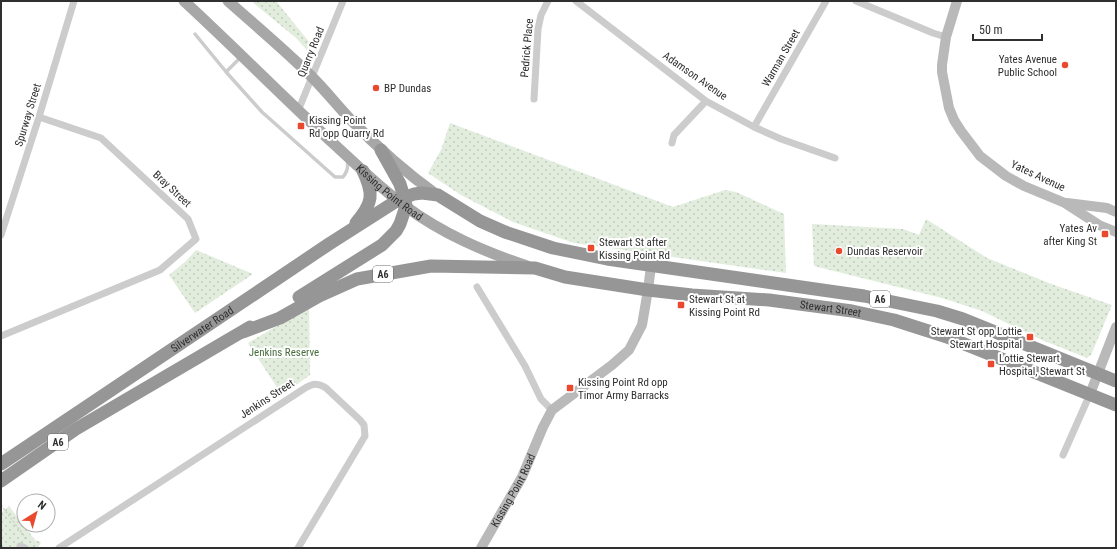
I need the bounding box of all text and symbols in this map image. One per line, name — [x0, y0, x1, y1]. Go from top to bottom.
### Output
scale bar — [973, 16, 1042, 42]
street label: Pedrick Place — [518, 18, 536, 78]
text: 50 m — [979, 23, 1003, 37]
street label: Quarry Road — [295, 25, 327, 79]
street label: Warman Street — [759, 27, 803, 89]
street label: Adamson Avenue — [660, 49, 730, 103]
place label: Yates Avenue Public School — [998, 53, 1057, 79]
marker: Yates Avenue Public School — [1060, 60, 1070, 70]
street label: Spurway Street — [12, 82, 44, 148]
place label: BP Dundas — [384, 82, 431, 95]
marker: BP Dundas — [371, 83, 381, 93]
place label: Kissing Point Rd opp Quarry Rd — [309, 114, 384, 140]
marker: Kissing Point Rd opp Quarry Rd — [296, 121, 306, 131]
street label: Yates Avenue — [1009, 158, 1067, 194]
street label: Kissing Point Road — [354, 162, 425, 223]
street label: Bray Street — [150, 168, 194, 210]
place label: Yates Av after King St — [1043, 222, 1097, 248]
marker: Yates Av after King St — [1100, 229, 1110, 239]
place label: Stewart St after Kissing Point Rd — [599, 236, 670, 262]
marker: Stewart St after Kissing Point Rd — [586, 243, 596, 253]
place label: Dundas Reservoir — [847, 245, 923, 258]
marker: Dundas Reservoir — [834, 246, 844, 256]
road number: A6 — [373, 266, 393, 282]
road number: A6 — [870, 291, 890, 307]
place label: Stewart St at Kissing Point Rd — [689, 293, 760, 319]
street label: Stewart Street — [799, 298, 862, 319]
marker: Stewart St at Kissing Point Rd — [676, 300, 686, 310]
street label: Silverwater Road — [168, 303, 236, 355]
place label: Stewart St opp Lottie Stewart Hospital — [931, 325, 1022, 351]
marker: Stewart St opp Lottie Stewart Hospital — [1025, 332, 1035, 342]
park label: Jenkins Reserve — [249, 346, 319, 359]
place label: Lottie Stewart Hospital, Stewart St — [999, 352, 1085, 378]
marker: Lottie Stewart Hospital, Stewart St — [986, 359, 996, 369]
place label: Kissing Point Rd opp Timor Army Barracks — [578, 376, 669, 402]
street label: Jenkins Street — [237, 377, 297, 421]
marker: Kissing Point Rd opp Timor Army Barracks — [565, 383, 575, 393]
road number: A6 — [48, 434, 68, 450]
street label: Kissing Point Road — [488, 452, 538, 529]
north arrow — [16, 493, 56, 533]
text: N — [35, 498, 49, 513]

